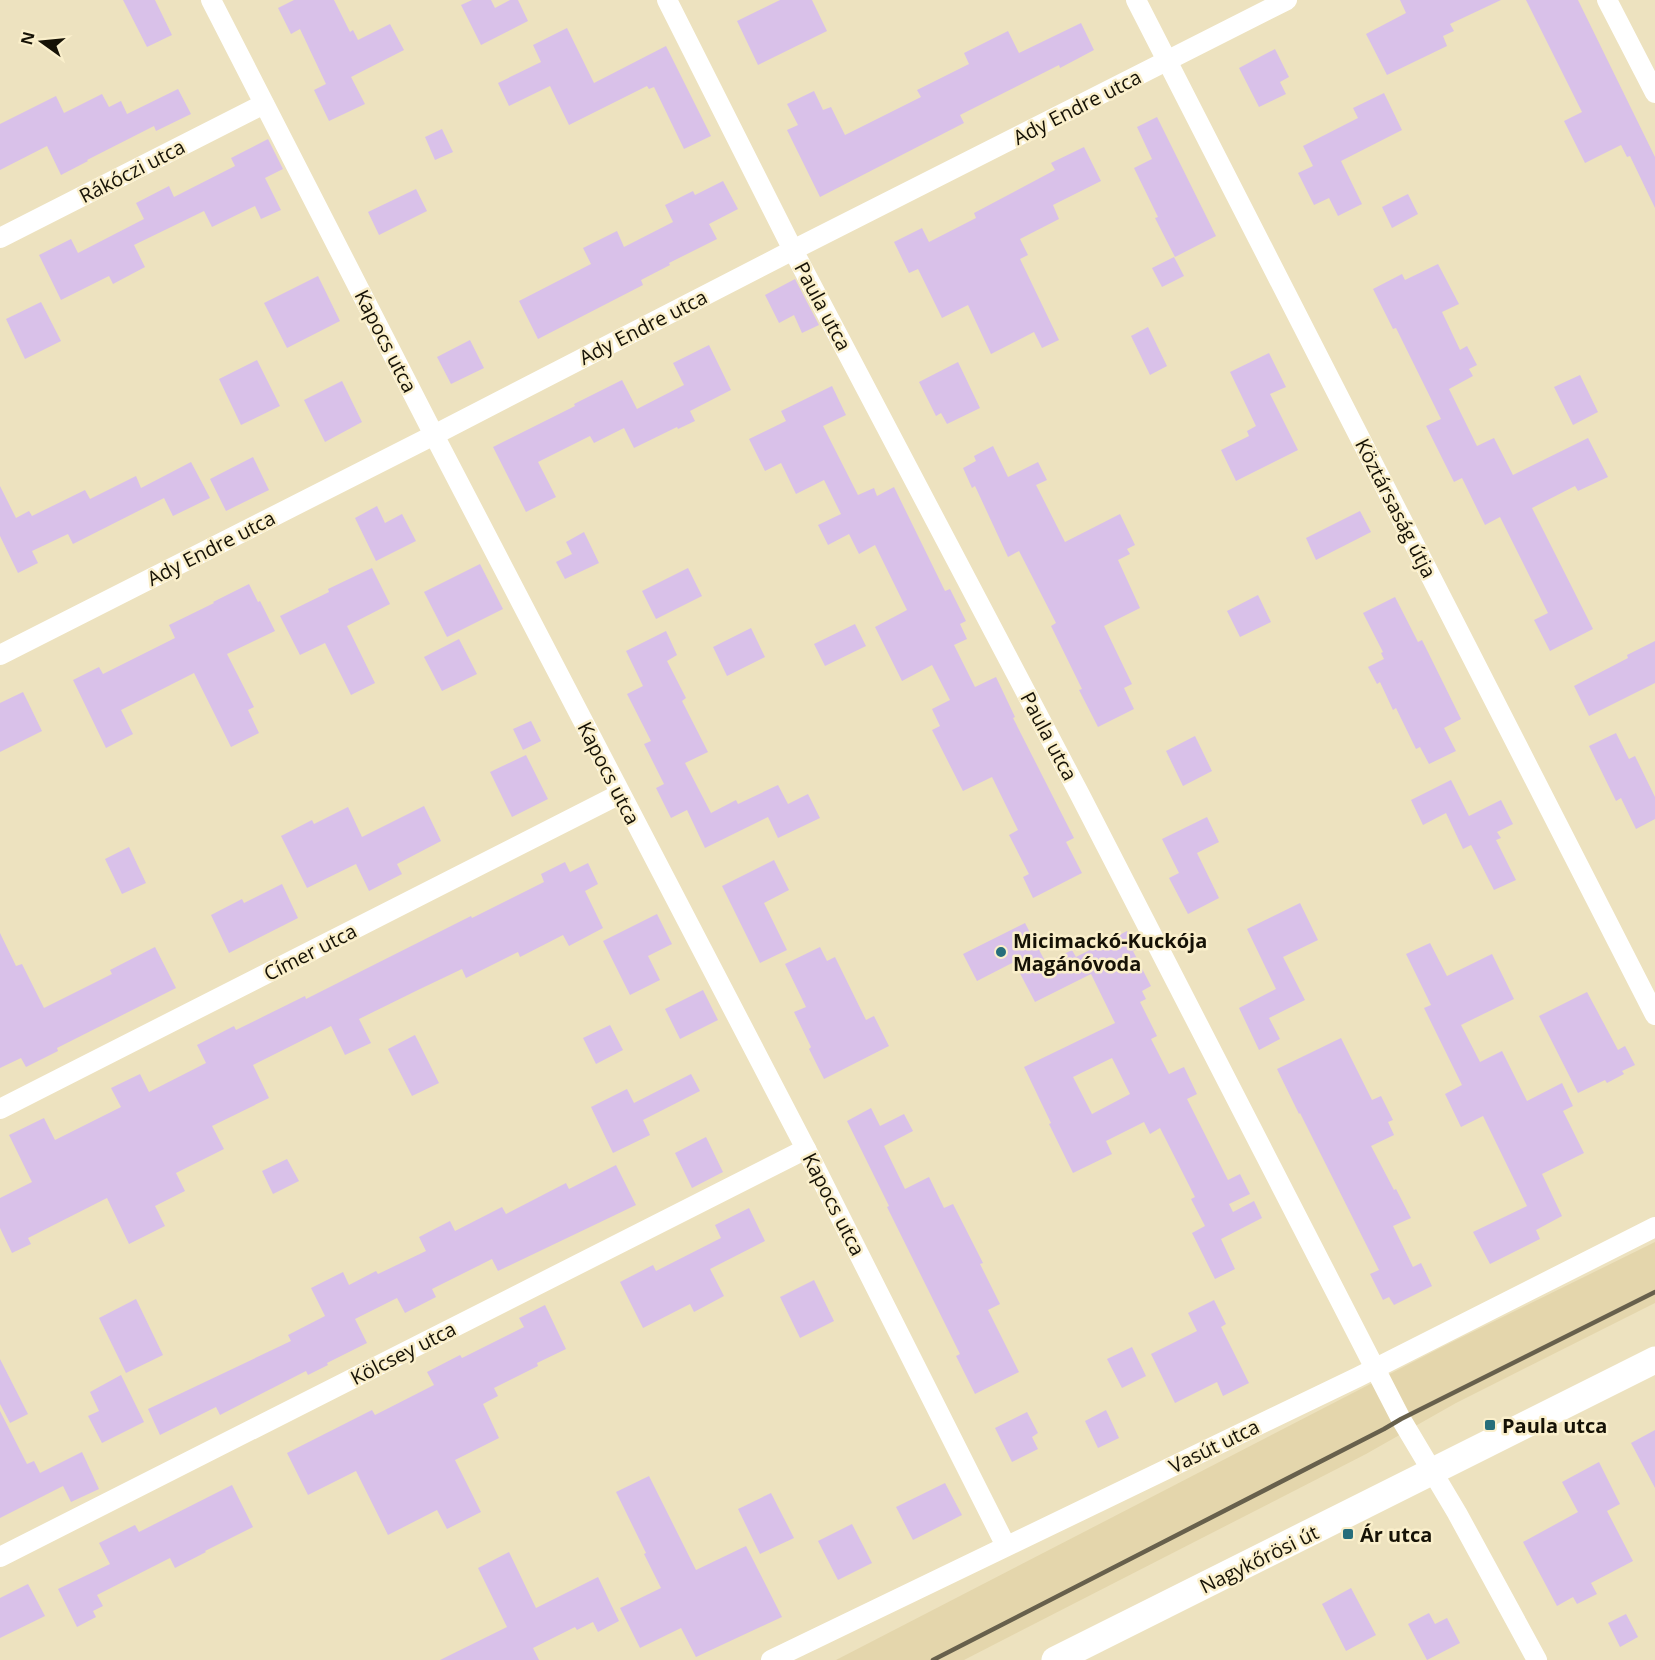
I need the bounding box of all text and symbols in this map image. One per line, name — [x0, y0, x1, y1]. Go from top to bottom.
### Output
north arrow — [12, 12, 72, 72]
text: N — [15, 29, 40, 47]
street label: Ady Endre utca — [1008, 63, 1146, 151]
street label: Rákóczi utca — [75, 133, 189, 209]
street label: Paula utca — [788, 257, 858, 355]
street label: Ady Endre utca — [574, 283, 712, 371]
street label: Kapocs utca — [349, 285, 423, 397]
street label: Köztársaság útja — [1349, 434, 1443, 582]
street label: Ady Endre utca — [142, 504, 280, 592]
street label: Paula utca — [1014, 687, 1084, 785]
street label: Kapocs utca — [572, 717, 646, 829]
street label: Címer utca — [259, 917, 361, 987]
place label: Micimackó-Kuckója Magánóvoda — [1013, 927, 1207, 977]
marker: Micimackó-Kuckója Magánóvoda — [994, 945, 1008, 959]
street label: Kapocs utca — [797, 1148, 871, 1260]
street label: Kölcsey utca — [346, 1315, 460, 1391]
place label: Paula utca — [1502, 1412, 1607, 1439]
street label: Vasút utca — [1164, 1413, 1264, 1479]
marker: Paula utca — [1483, 1418, 1497, 1432]
street label: Nagykőrösi út — [1195, 1519, 1323, 1599]
place label: Ár utca — [1360, 1521, 1432, 1548]
marker: Ár utca — [1341, 1527, 1355, 1541]

